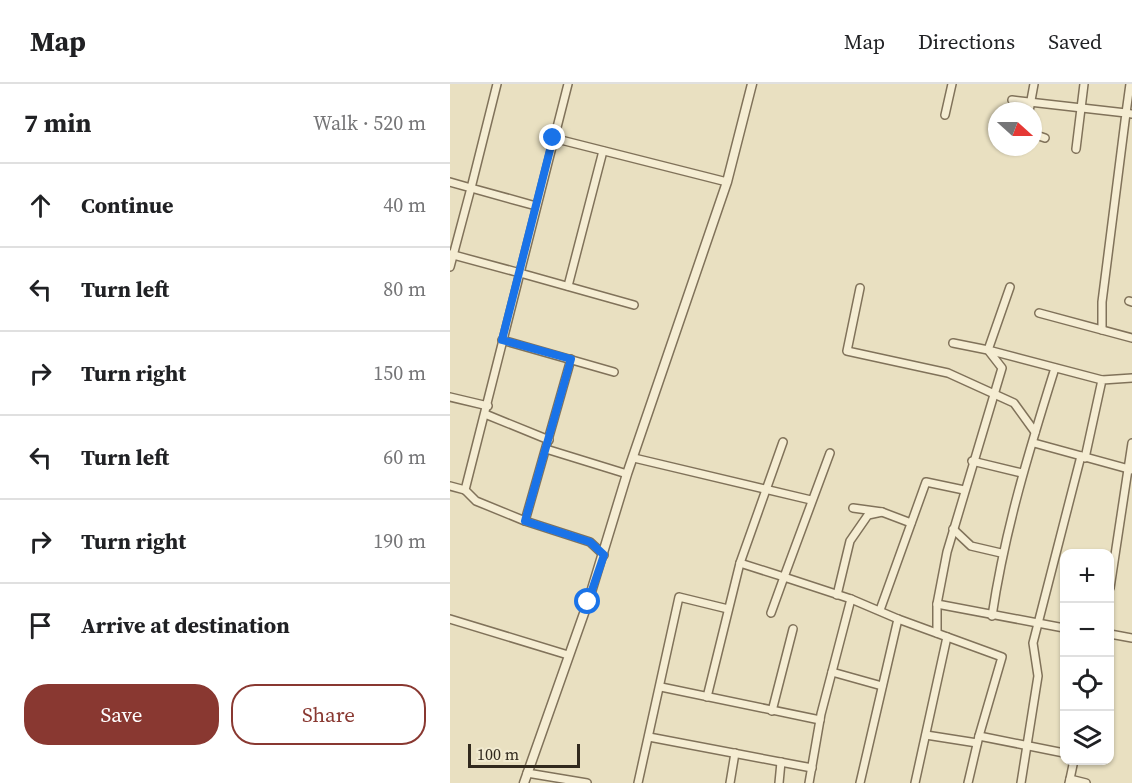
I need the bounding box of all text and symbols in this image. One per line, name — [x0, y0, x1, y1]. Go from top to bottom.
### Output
text: Map — [30, 22, 86, 60]
text: Map — [844, 27, 885, 56]
text: Directions — [918, 27, 1015, 56]
text: Saved — [1048, 27, 1102, 56]
north arrow — [988, 102, 1042, 156]
text: 7 min — [24, 105, 91, 141]
text: Walk · 520 m — [313, 109, 426, 137]
route end — [539, 124, 565, 150]
icon: ahead — [24, 189, 57, 222]
text: Continue — [81, 190, 174, 220]
text: 40 m — [383, 191, 426, 219]
icon: left — [24, 273, 57, 306]
text: Turn left — [81, 274, 169, 304]
text: 80 m — [383, 275, 426, 303]
icon: right — [24, 357, 57, 390]
text: Turn right — [81, 358, 186, 388]
text: 150 m — [373, 359, 426, 387]
icon: left — [24, 441, 57, 474]
text: Turn left — [81, 442, 169, 472]
text: 60 m — [383, 443, 426, 471]
icon: right — [24, 525, 57, 558]
text: Turn right — [81, 526, 186, 556]
text: 190 m — [373, 527, 426, 555]
map controls — [1060, 549, 1114, 765]
button: + — [1060, 549, 1114, 603]
route start — [574, 588, 600, 614]
button: − — [1060, 603, 1114, 657]
icon: arrive — [24, 609, 57, 642]
text: Arrive at destination — [81, 610, 290, 640]
button: locate — [1060, 657, 1114, 711]
button: Save — [24, 684, 219, 745]
button: Share — [231, 684, 426, 745]
button: layers — [1060, 711, 1114, 765]
scale bar — [468, 741, 580, 768]
text: 100 m — [477, 743, 519, 765]

